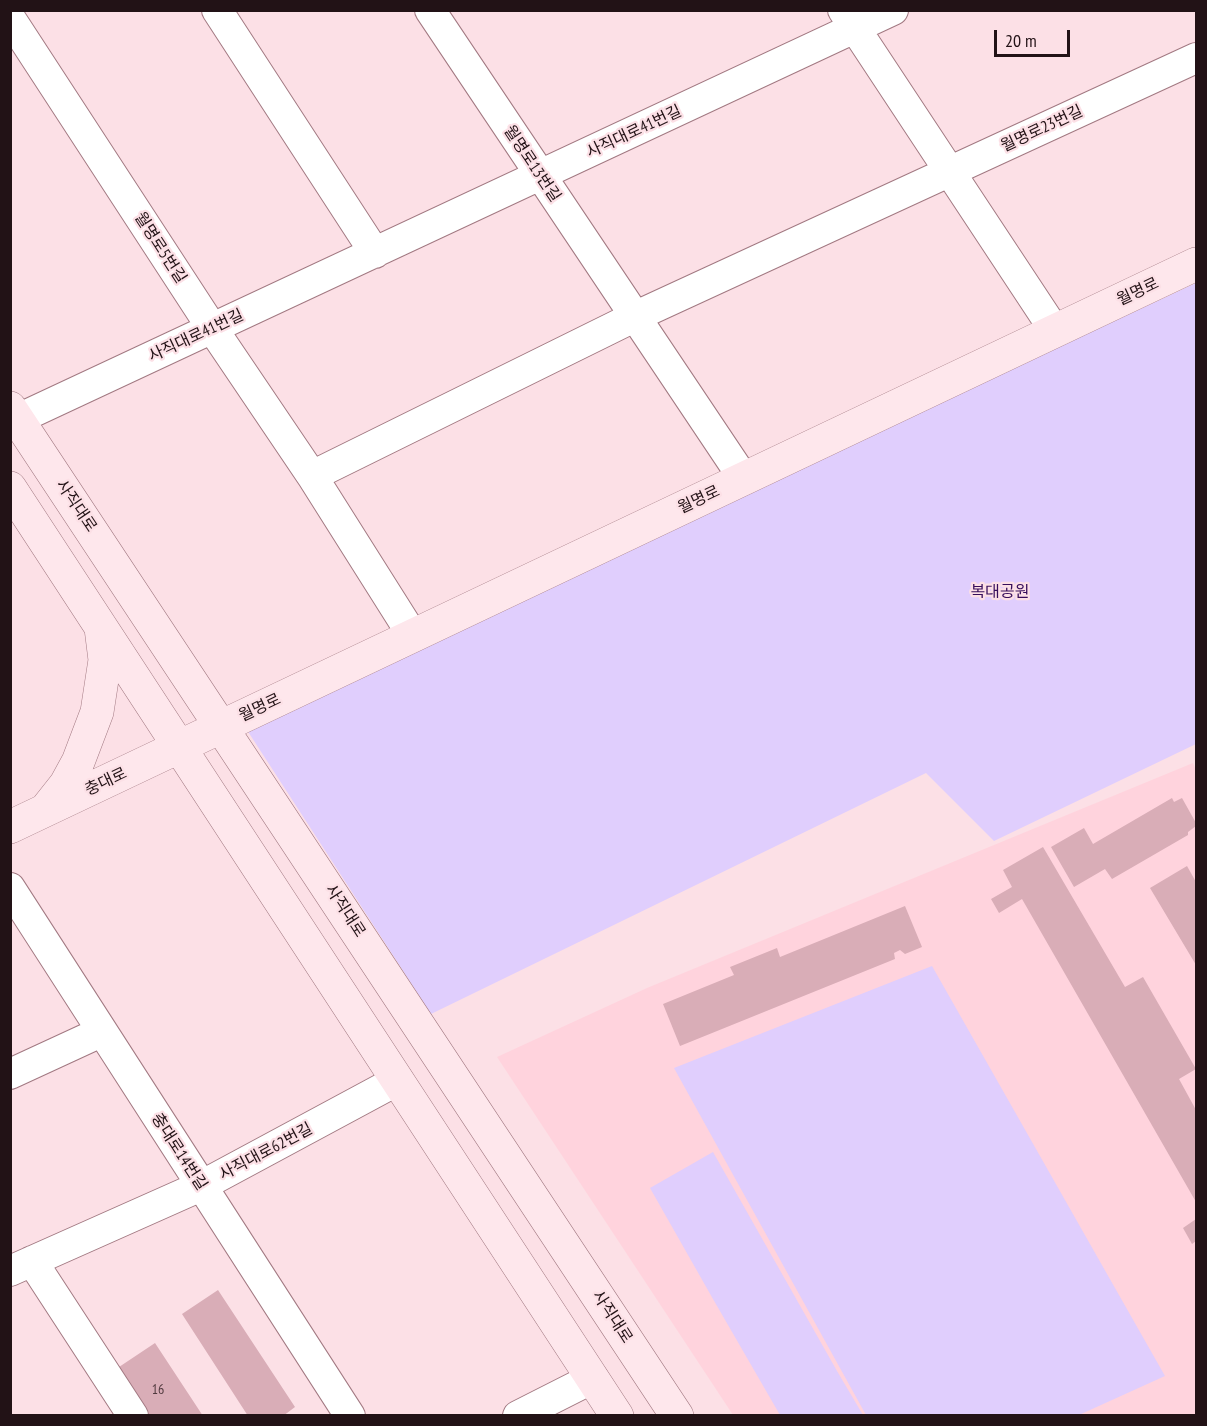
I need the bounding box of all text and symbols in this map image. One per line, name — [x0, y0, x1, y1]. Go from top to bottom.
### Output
scale bar — [997, 18, 1074, 56]
text: 20 m — [1005, 29, 1037, 52]
street label: 사직대로41번길 — [583, 102, 685, 162]
street label: 월명로23번길 — [998, 102, 1086, 156]
street label: 월명로13번길 — [499, 122, 565, 206]
street label: 월명로5번길 — [130, 209, 190, 287]
street label: 월명로 — [1114, 274, 1162, 310]
street label: 사직대로41번길 — [145, 306, 247, 366]
street label: 사직대로 — [52, 476, 100, 536]
street label: 월명로 — [675, 482, 723, 518]
park label: 복대공원 — [971, 582, 1029, 602]
street label: 월명로 — [236, 690, 284, 726]
street label: 충대로 — [82, 764, 130, 800]
street label: 사직대로 — [321, 881, 369, 941]
street label: 충대로14번길 — [147, 1110, 211, 1194]
street label: 사직대로62번길 — [216, 1119, 316, 1185]
street label: 사직대로 — [588, 1287, 636, 1347]
house number: 16 — [152, 1382, 164, 1398]

